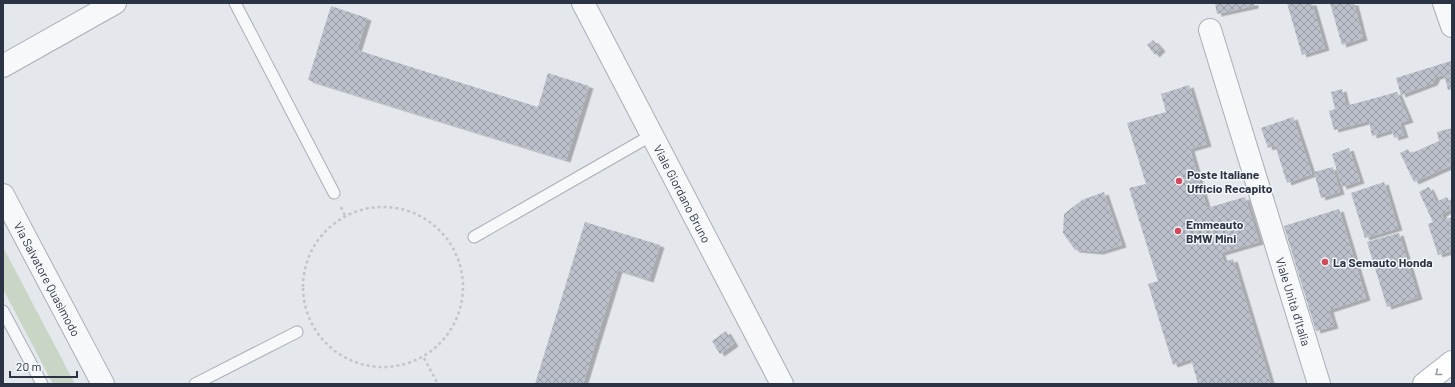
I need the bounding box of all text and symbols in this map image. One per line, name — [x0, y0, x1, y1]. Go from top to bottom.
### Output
street label: Viale Giordano Bruno — [651, 142, 714, 245]
place label: Poste Italiane Ufficio Recapito — [1187, 167, 1273, 195]
marker: Poste Italiane Ufficio Recapito — [1174, 176, 1184, 186]
place label: Emmeauto BMW Mini — [1186, 217, 1244, 245]
street label: Via Salvatore Quasìmodo — [11, 219, 83, 339]
marker: Emmeauto BMW Mini — [1173, 226, 1183, 236]
street label: Viale Unità d'Italia — [1273, 255, 1314, 347]
place label: La Semauto Honda — [1333, 255, 1433, 269]
marker: La Semauto Honda — [1320, 257, 1330, 267]
scale bar — [10, 353, 77, 379]
text: 20 m — [16, 359, 42, 373]
one-way arrow — [1436, 368, 1443, 375]

